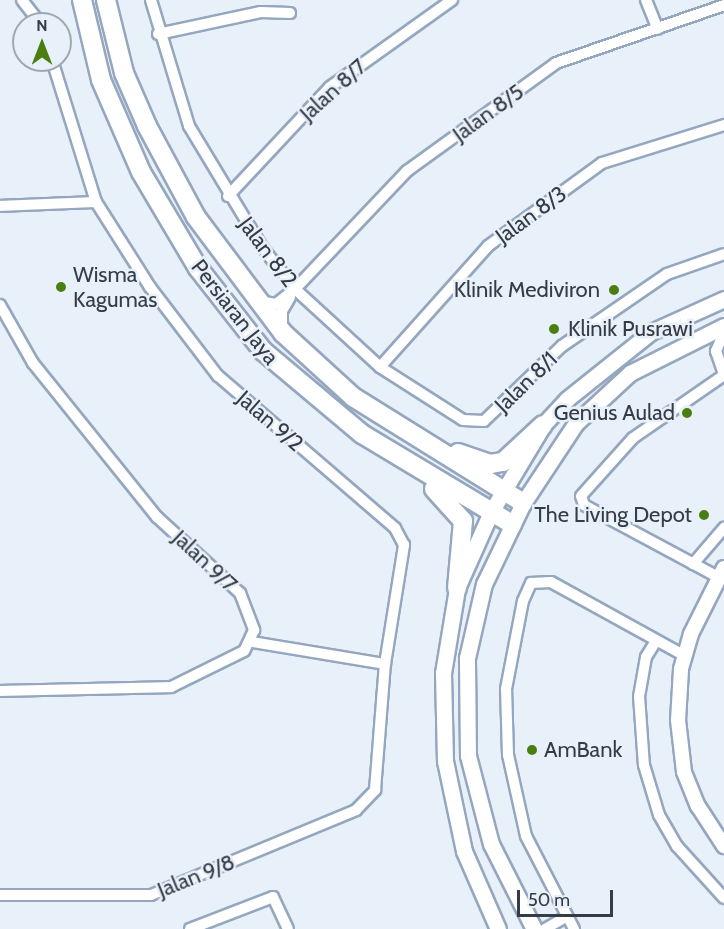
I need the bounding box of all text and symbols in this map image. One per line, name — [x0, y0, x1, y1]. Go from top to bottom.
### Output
north arrow — [12, 12, 72, 72]
text: N — [36, 16, 48, 35]
street label: Jalan 8/7 — [294, 53, 372, 127]
street label: Jalan 8/5 — [447, 78, 529, 148]
street label: Jalan 8/3 — [490, 180, 572, 250]
street label: Jalan 8/2 — [233, 212, 303, 292]
street label: Persiaran Jaya — [186, 254, 284, 370]
place label: Wisma Kagumas — [73, 261, 157, 312]
place label: Klinik Mediviron — [454, 277, 600, 303]
marker: Wisma Kagumas — [54, 280, 68, 294]
marker: Klinik Mediviron — [605, 281, 623, 299]
place label: Klinik Pusrawi — [568, 316, 693, 342]
marker: Klinik Pusrawi — [545, 320, 563, 338]
street label: Jalan 8/1 — [489, 346, 563, 418]
street label: Jalan 9/2 — [231, 385, 309, 457]
place label: Genius Aulad — [554, 400, 675, 426]
marker: Genius Aulad — [680, 406, 694, 420]
place label: The Living Depot — [534, 502, 692, 528]
marker: The Living Depot — [697, 508, 711, 522]
street label: Jalan 9/7 — [167, 524, 243, 598]
place label: AmBank — [544, 737, 622, 763]
marker: AmBank — [525, 743, 539, 757]
street label: Jalan 9/8 — [153, 849, 239, 903]
scale bar — [520, 878, 616, 916]
text: 50 m — [528, 889, 570, 911]

